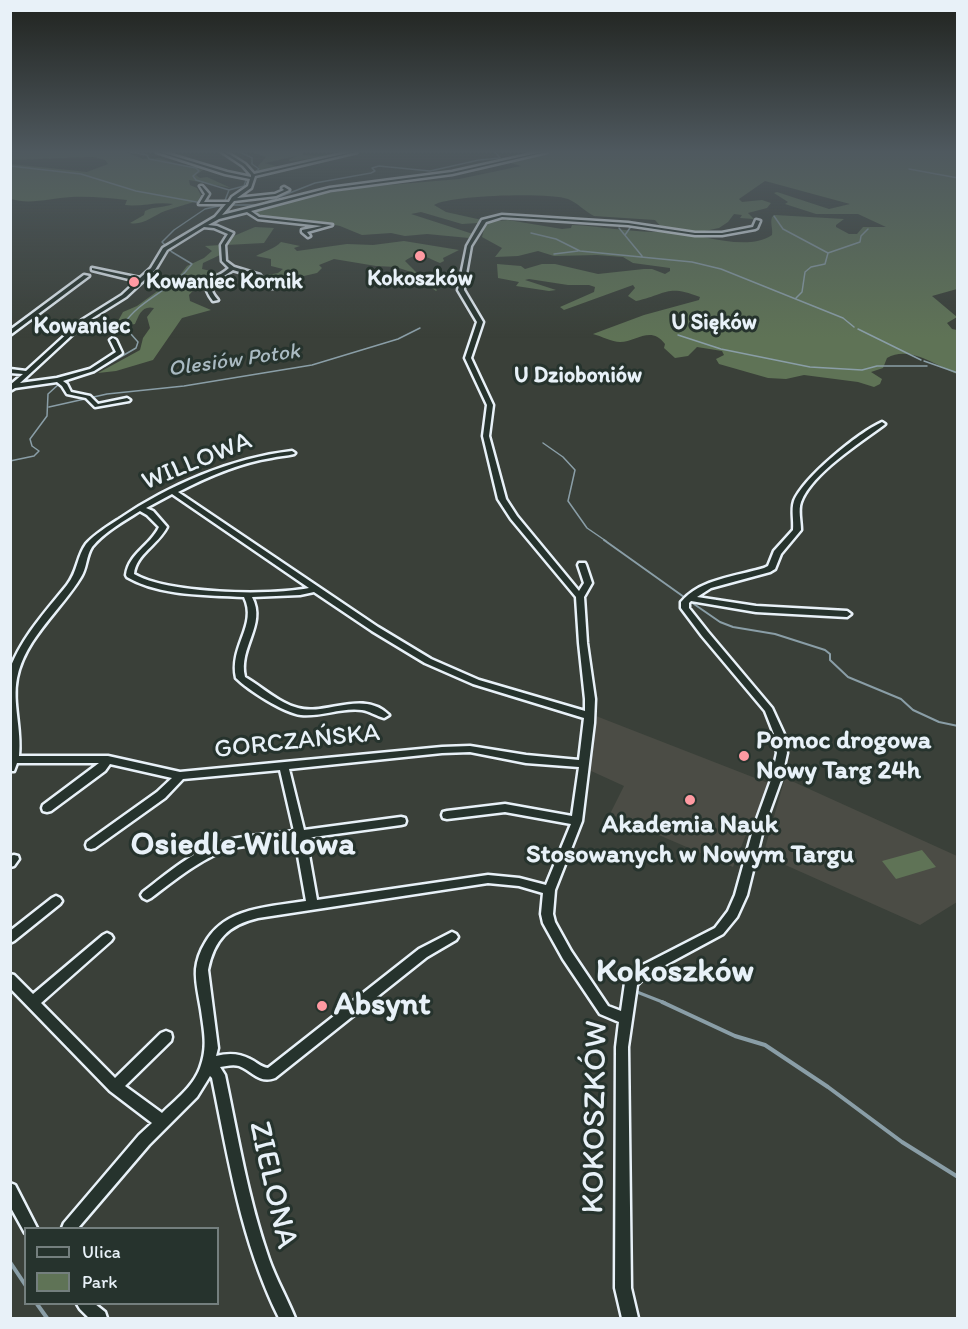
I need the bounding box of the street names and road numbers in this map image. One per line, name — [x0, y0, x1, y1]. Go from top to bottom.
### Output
street label: WILLOWA — [137, 426, 257, 498]
street label: GORCZAŃSKA — [213, 718, 381, 766]
street label: KOKOSZKÓW — [575, 1020, 617, 1214]
street label: ZIELONA — [239, 1118, 305, 1252]

